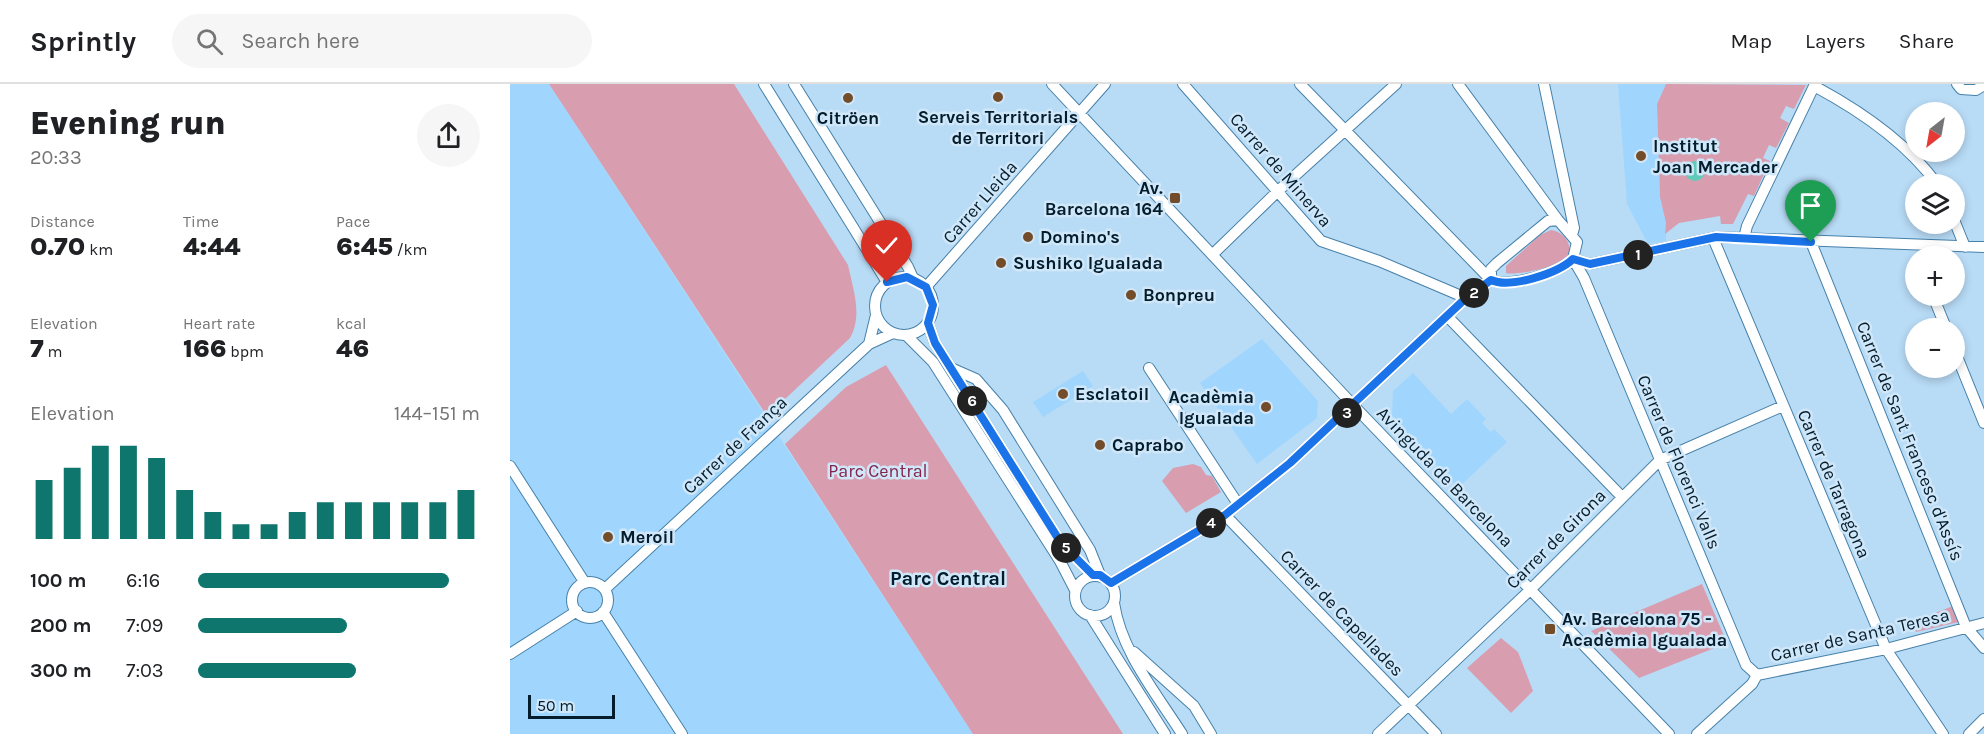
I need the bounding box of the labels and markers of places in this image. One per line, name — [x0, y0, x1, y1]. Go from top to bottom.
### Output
marker: Serveis Territorials de Territori — [991, 90, 1005, 104]
marker: Citröen — [841, 91, 855, 105]
place label: Serveis Territorials de Territori — [918, 106, 1078, 149]
place label: Citröen — [817, 107, 879, 129]
place label: Institut Joan Mercader — [1653, 135, 1778, 178]
marker: Institut Joan Mercader — [1634, 149, 1648, 163]
place label: Av. Barcelona 164 — [1045, 177, 1163, 220]
pin — [1785, 180, 1836, 242]
marker: Av. Barcelona 164 — [1168, 191, 1182, 205]
pin — [861, 220, 912, 282]
place label: Domino's — [1040, 226, 1120, 248]
marker: Domino's — [1021, 230, 1035, 244]
pin: 1 — [1623, 240, 1653, 270]
place label: Sushiko Igualada — [1013, 252, 1163, 274]
marker: Sushiko Igualada — [994, 256, 1008, 270]
pin: 2 — [1459, 278, 1489, 308]
place label: Bonpreu — [1143, 284, 1215, 306]
marker: Bonpreu — [1124, 288, 1138, 302]
place label: Esclatoil — [1075, 383, 1149, 405]
pin: 6 — [957, 386, 987, 416]
place label: Acadèmia Igualada — [1169, 386, 1254, 429]
marker: Esclatoil — [1056, 387, 1070, 401]
pin: 3 — [1332, 398, 1362, 428]
marker: Acadèmia Igualada — [1259, 400, 1273, 414]
place label: Caprabo — [1112, 434, 1184, 456]
marker: Caprabo — [1093, 438, 1107, 452]
pin: 4 — [1196, 508, 1226, 538]
place label: Meroil — [620, 526, 674, 548]
marker: Meroil — [601, 530, 615, 544]
pin: 5 — [1051, 533, 1081, 563]
place label: Av. Barcelona 75 - Acadèmia Igualada — [1562, 608, 1727, 651]
marker: Av. Barcelona 75 - Acadèmia Igualada — [1543, 622, 1557, 636]

